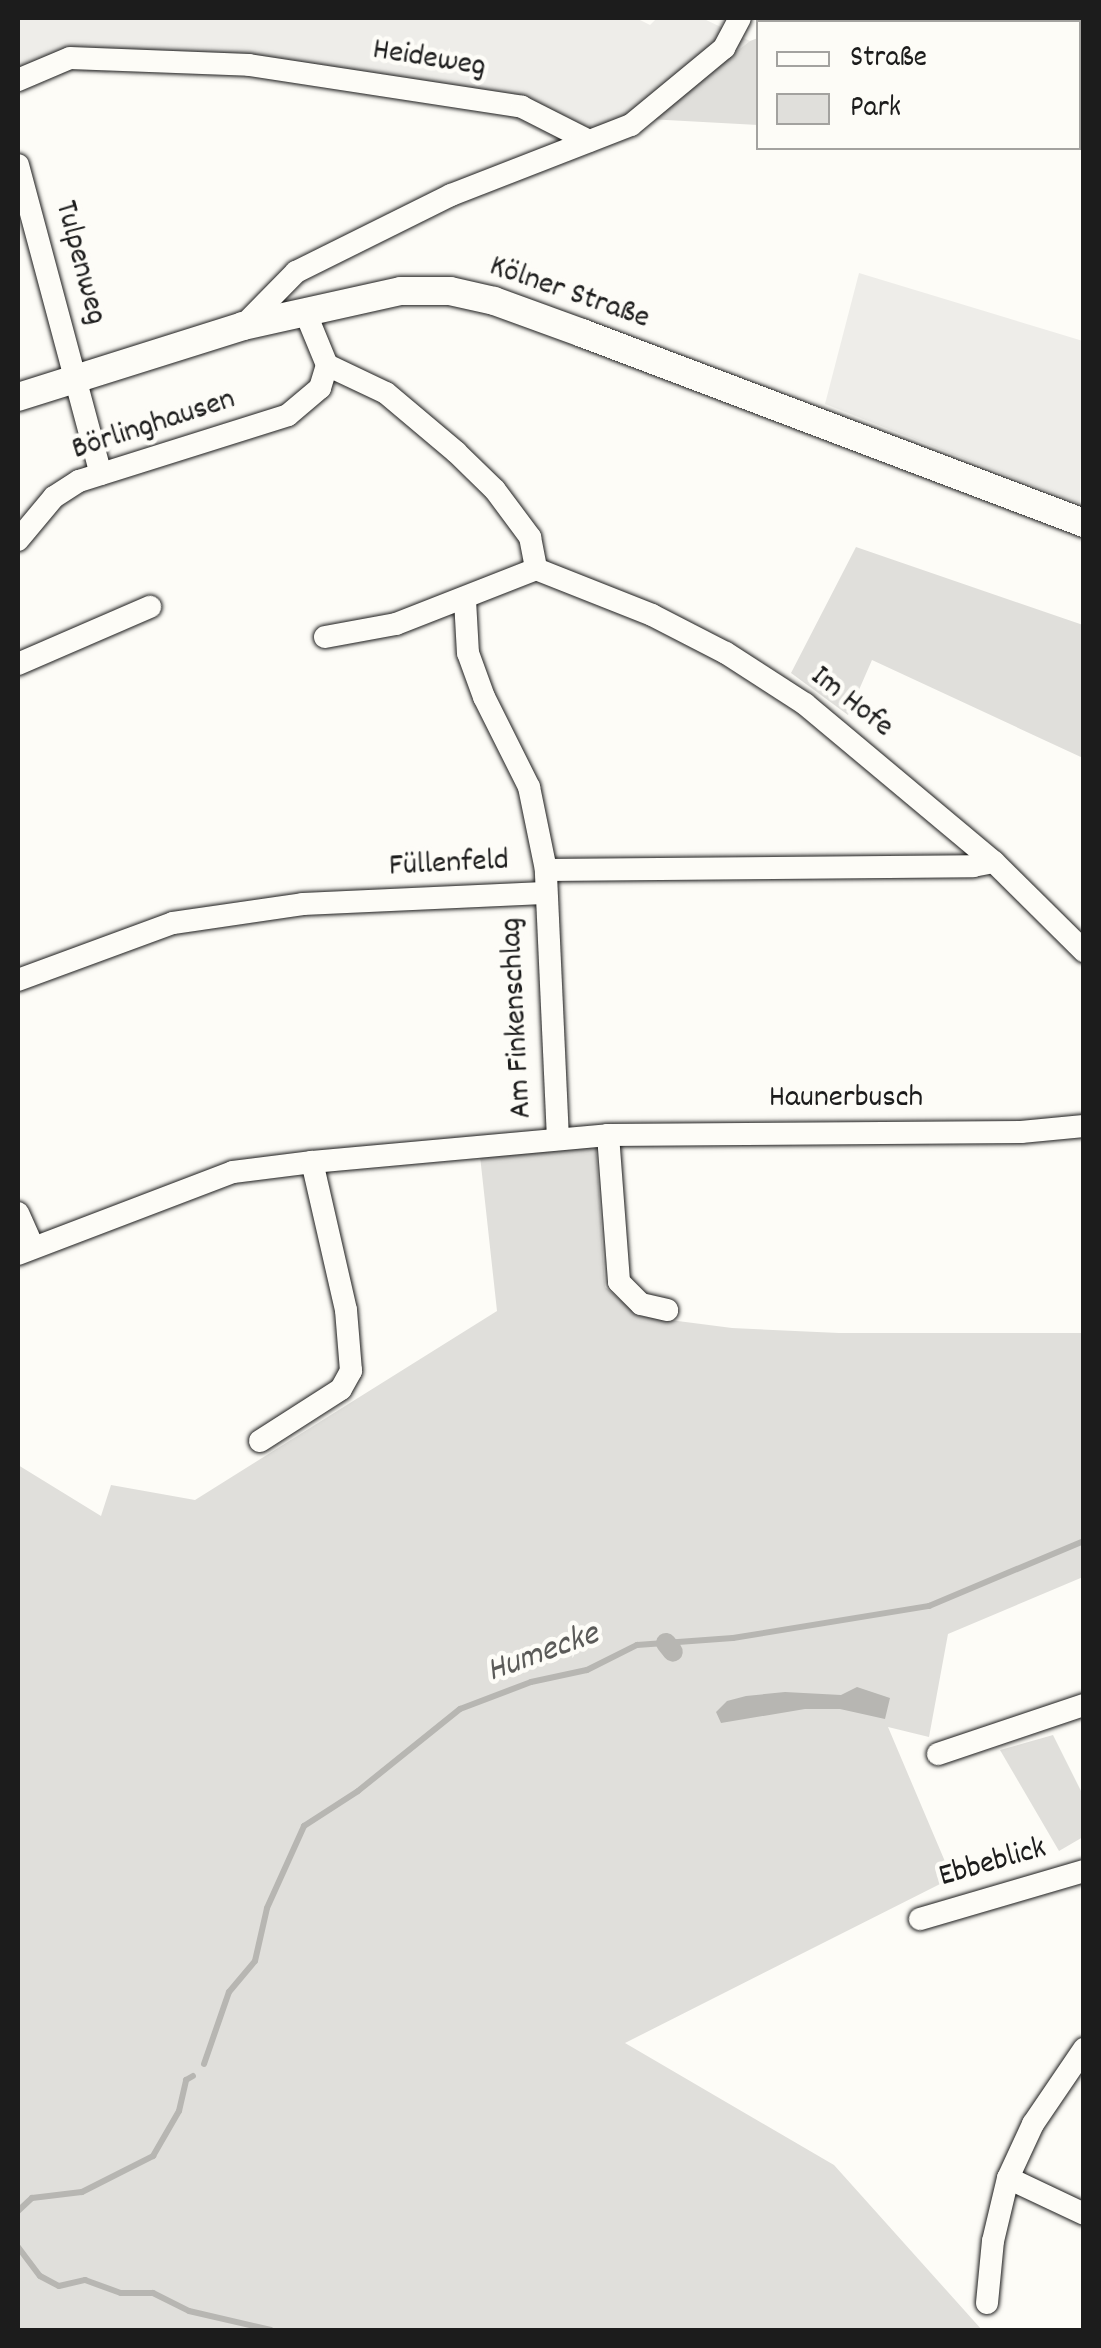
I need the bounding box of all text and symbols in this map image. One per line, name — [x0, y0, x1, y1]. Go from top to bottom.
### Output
legend — [756, 20, 1081, 150]
street label: Heideweg — [370, 32, 488, 88]
text: Straße — [850, 38, 927, 81]
text: Park — [850, 88, 901, 131]
street label: Tulpenweg — [44, 197, 114, 329]
street label: Kölner Straße — [484, 249, 654, 339]
street label: Börlinghausen — [68, 382, 240, 470]
street label: Im Hofe — [802, 659, 900, 747]
street label: Füllenfeld — [388, 843, 510, 887]
street label: Am Finkenschlag — [494, 916, 542, 1120]
street label: Haunerbusch — [769, 1080, 923, 1118]
water label: Humecke — [481, 1614, 605, 1694]
street label: Ebbeblick — [935, 1830, 1051, 1898]

